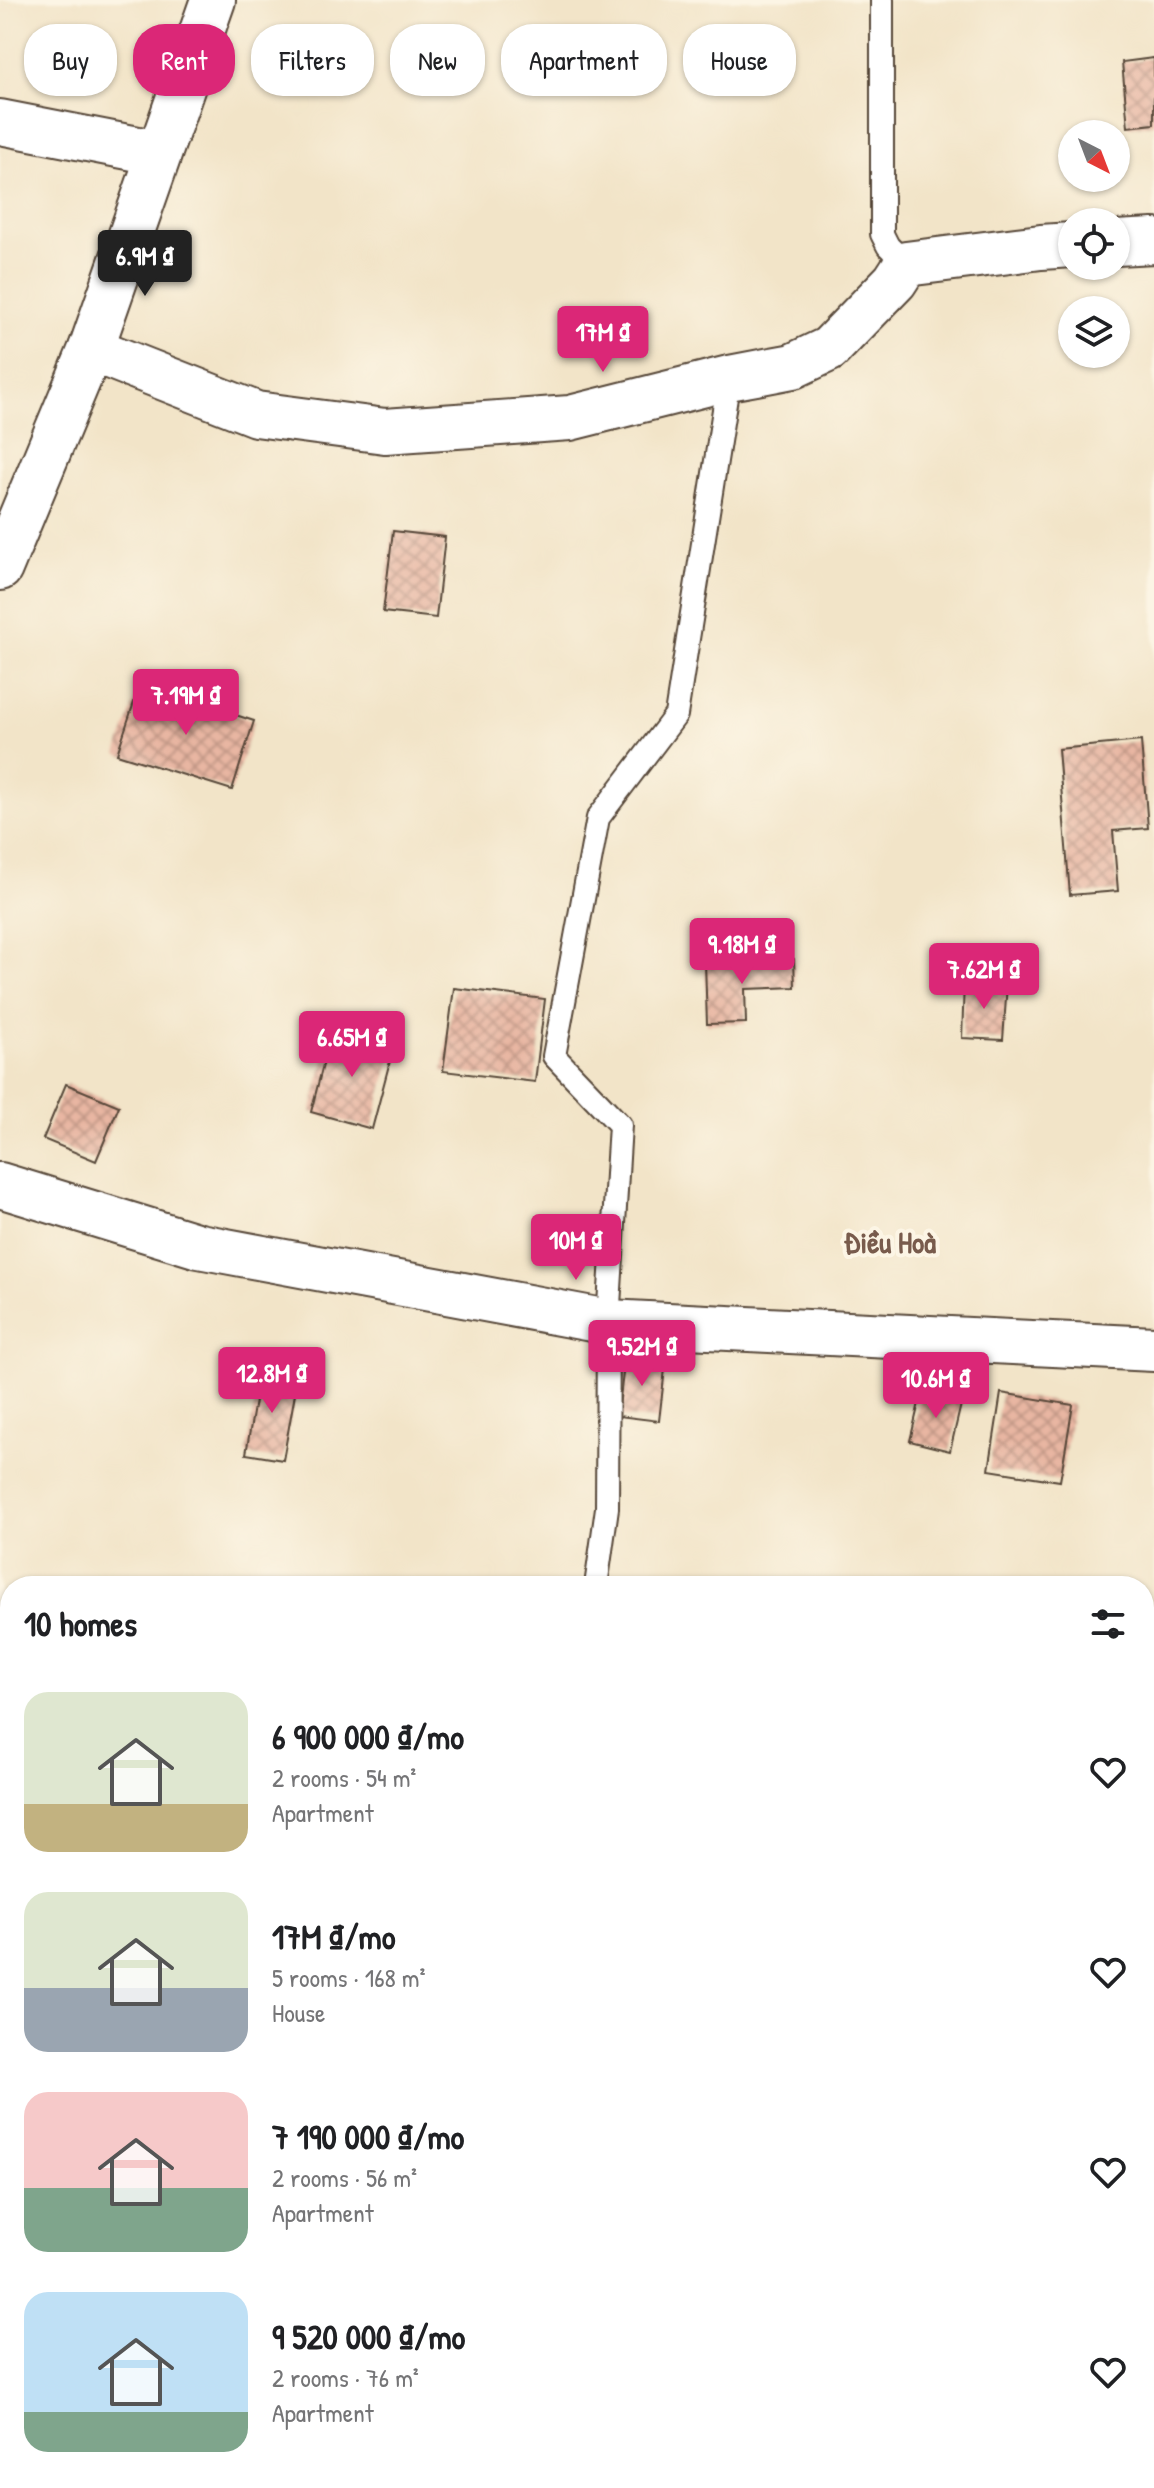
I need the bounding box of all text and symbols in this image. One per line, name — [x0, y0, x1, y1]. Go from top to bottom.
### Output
chip: Buy — [24, 24, 117, 96]
chip: Rent — [133, 24, 235, 96]
chip: Filters — [251, 24, 374, 96]
chip: New — [390, 24, 485, 96]
chip: Apartment — [501, 24, 667, 96]
chip: House — [683, 24, 796, 96]
north arrow — [1058, 120, 1130, 192]
map controls — [1058, 120, 1130, 368]
button: locate — [1058, 208, 1130, 280]
pin: 6.9M ₫ — [80, 230, 210, 298]
text: 6.9M ₫ — [116, 238, 174, 273]
button: layers — [1058, 296, 1130, 368]
pin: 17M ₫ — [547, 306, 659, 374]
text: 17M ₫ — [575, 314, 631, 349]
pin: 7.19M ₫ — [112, 669, 260, 737]
text: 7.19M ₫ — [151, 677, 221, 712]
pin: 9.18M ₫ — [668, 918, 816, 986]
text: 9.18M ₫ — [708, 926, 776, 961]
pin: 7.62M ₫ — [910, 943, 1058, 1011]
text: 7.62M ₫ — [947, 951, 1021, 986]
pin: 6.65M ₫ — [278, 1011, 426, 1079]
text: 6.65M ₫ — [317, 1019, 387, 1054]
pin: 10M ₫ — [520, 1214, 632, 1282]
text: 10M ₫ — [549, 1222, 603, 1257]
district label: Điều Hoà — [844, 1222, 936, 1262]
pin: 9.52M ₫ — [568, 1320, 716, 1388]
text: 9.52M ₫ — [606, 1328, 678, 1363]
pin: 12.8M ₫ — [198, 1347, 346, 1415]
pin: 10.6M ₫ — [862, 1352, 1010, 1420]
text: 12.8M ₫ — [236, 1355, 308, 1390]
text: 10.6M ₫ — [901, 1360, 971, 1395]
text: 10 homes — [24, 1601, 137, 1647]
icon: filters — [1086, 1602, 1130, 1646]
text: 6 900 000 ₫/mo — [272, 1714, 464, 1760]
icon: home — [88, 1724, 184, 1820]
icon: heart — [1086, 1750, 1130, 1794]
text: 2 rooms · 54 m² — [272, 1760, 416, 1795]
text: Apartment — [272, 1795, 374, 1830]
text: 17M ₫/mo — [272, 1914, 395, 1960]
icon: home — [88, 1924, 184, 2020]
icon: heart — [1086, 1950, 1130, 1994]
text: 5 rooms · 168 m² — [272, 1960, 426, 1995]
text: House — [272, 1995, 325, 2030]
text: 7 190 000 ₫/mo — [272, 2114, 464, 2160]
icon: home — [88, 2124, 184, 2220]
icon: heart — [1086, 2150, 1130, 2194]
text: 2 rooms · 56 m² — [272, 2160, 417, 2195]
text: Apartment — [272, 2195, 374, 2230]
text: 9 520 000 ₫/mo — [272, 2314, 465, 2360]
icon: home — [88, 2324, 184, 2420]
icon: heart — [1086, 2350, 1130, 2394]
text: 2 rooms · 76 m² — [272, 2360, 419, 2395]
text: Apartment — [272, 2395, 374, 2430]

